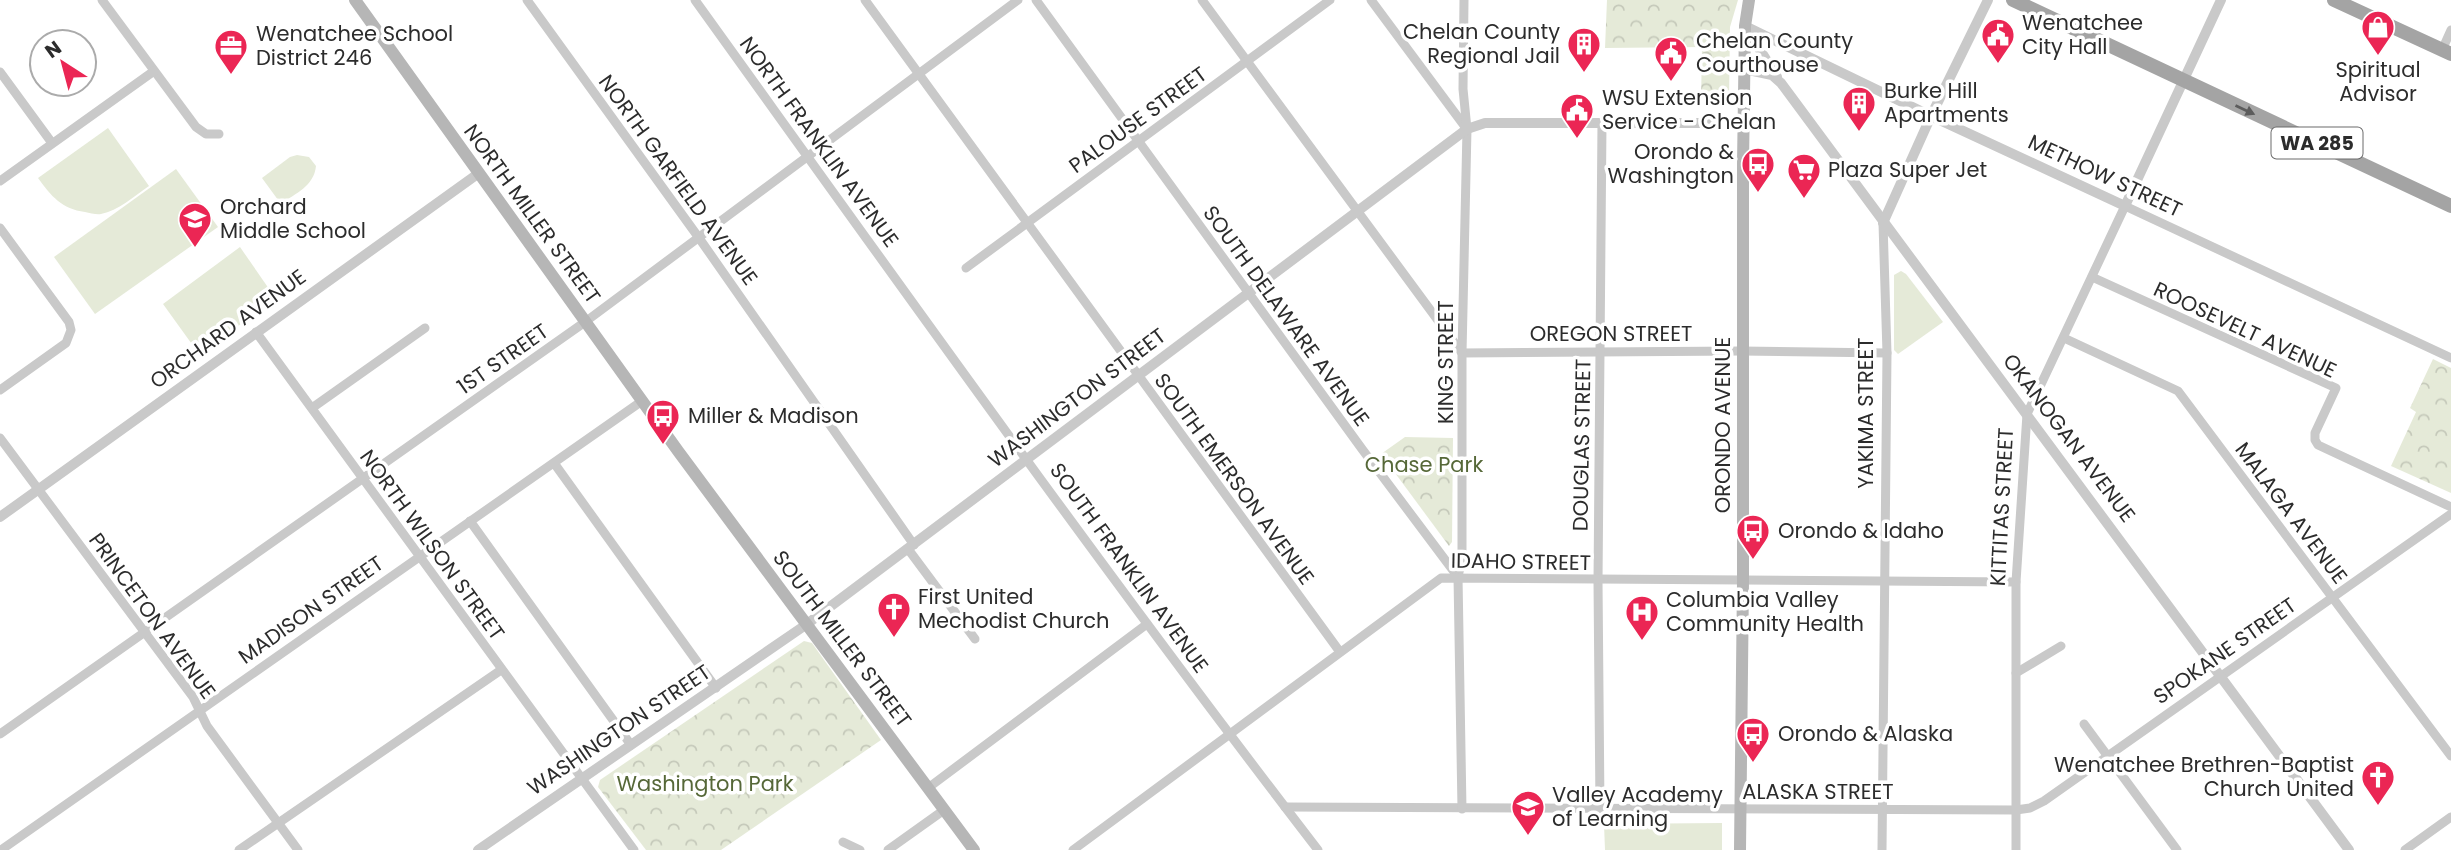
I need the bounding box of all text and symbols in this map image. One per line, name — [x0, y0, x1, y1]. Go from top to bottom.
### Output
place label: Wenatchee City Hall — [2022, 8, 2143, 61]
shop icon: Spiritual Advisor — [2359, 8, 2397, 57]
public building icon: Wenatchee City Hall — [1979, 16, 2017, 65]
place label: Chelan County Regional Jail — [1403, 17, 1560, 70]
place label: Wenatchee School District 246 — [256, 19, 453, 72]
building icon: Chelan County Regional Jail — [1565, 25, 1603, 74]
place label: Chelan County Courthouse — [1696, 26, 1853, 79]
office icon: Wenatchee School District 246 — [212, 27, 250, 76]
north arrow — [28, 28, 98, 98]
street label: NORTH FRANKLIN AVENUE — [733, 31, 906, 253]
public building icon: Chelan County Courthouse — [1652, 34, 1690, 83]
text: N — [40, 35, 67, 65]
place label: Spiritual Advisor — [2335, 55, 2421, 108]
street label: PALOUSE STREET — [1063, 60, 1213, 180]
street label: NORTH GARFIELD AVENUE — [592, 69, 765, 291]
place label: Burke Hill Apartments — [1884, 76, 2009, 129]
place label: WSU Extension Service - Chelan — [1602, 83, 1776, 136]
building icon: Burke Hill Apartments — [1840, 84, 1878, 133]
public building icon: WSU Extension Service - Chelan — [1558, 91, 1596, 140]
one-way arrow — [2235, 104, 2255, 116]
street label: NORTH MILLER STREET — [457, 118, 607, 309]
street label: METHOW STREET — [2024, 127, 2187, 224]
road number: WA 285 — [2272, 127, 2362, 158]
place label: Orondo & Washington — [1608, 137, 1734, 190]
bus stop icon: Orondo & Washington — [1739, 145, 1777, 194]
supermarket icon: Plaza Super Jet — [1785, 151, 1823, 200]
place label: Plaza Super Jet — [1828, 155, 1987, 184]
place label: Orchard Middle School — [220, 192, 366, 245]
school or university icon: Orchard Middle School — [176, 200, 214, 249]
street label: SOUTH DELAWARE AVENUE — [1196, 200, 1376, 432]
street label: ORCHARD AVENUE — [144, 262, 312, 395]
street label: ROOSEVELT AVENUE — [2149, 274, 2341, 385]
street label: KING STREET — [1431, 300, 1460, 424]
street label: 1ST STREET — [451, 316, 554, 401]
street label: OREGON STREET — [1530, 319, 1692, 348]
street label: WASHINGTON STREET — [982, 321, 1171, 474]
street label: ORONDO AVENUE — [1708, 337, 1737, 513]
street label: YAKIMA STREET — [1851, 337, 1880, 489]
street label: OKANOGAN AVENUE — [1996, 347, 2142, 528]
street label: DOUGLAS STREET — [1565, 359, 1598, 531]
street label: SOUTH EMERSON AVENUE — [1148, 367, 1321, 590]
bus stop icon: Miller & Madison — [644, 397, 682, 446]
place label: Miller & Madison — [688, 401, 859, 430]
street label: KITTITAS STREET — [1983, 427, 2020, 587]
street label: MALAGA AVENUE — [2229, 436, 2354, 589]
street label: NORTH WILSON STREET — [353, 444, 511, 646]
park label: Chase Park — [1365, 450, 1483, 479]
street label: SOUTH FRANKLIN AVENUE — [1043, 457, 1215, 678]
bus stop icon: Orondo & Idaho — [1734, 512, 1772, 561]
place label: Orondo & Idaho — [1778, 516, 1944, 545]
street label: PRINCETON AVENUE — [82, 527, 223, 705]
street label: SOUTH MILLER STREET — [766, 544, 919, 733]
street label: IDAHO STREET — [1451, 546, 1591, 577]
street label: MADISON STREET — [232, 549, 389, 670]
place label: First United Mechodist Church — [918, 582, 1109, 635]
place label: Columbia Valley Community Health — [1666, 585, 1864, 638]
church icon: First United Mechodist Church — [875, 590, 913, 639]
street label: SPOKANE STREET — [2147, 590, 2302, 711]
hospital icon: Columbia Valley Community Health — [1623, 593, 1661, 642]
street label: WASHINGTON STREET — [521, 657, 716, 802]
bus stop icon: Orondo & Alaska — [1734, 715, 1772, 764]
place label: Orondo & Alaska — [1778, 719, 1953, 748]
place label: Wenatchee Brethren-Baptist Church United — [2054, 750, 2354, 803]
church icon: Wenatchee Brethren-Baptist Church United — [2359, 758, 2397, 807]
park label: Washington Park — [616, 769, 794, 798]
street label: ALASKA STREET — [1742, 777, 1894, 806]
place label: Valley Academy of Learning — [1552, 780, 1723, 833]
school or university icon: Valley Academy of Learning — [1509, 788, 1547, 837]

